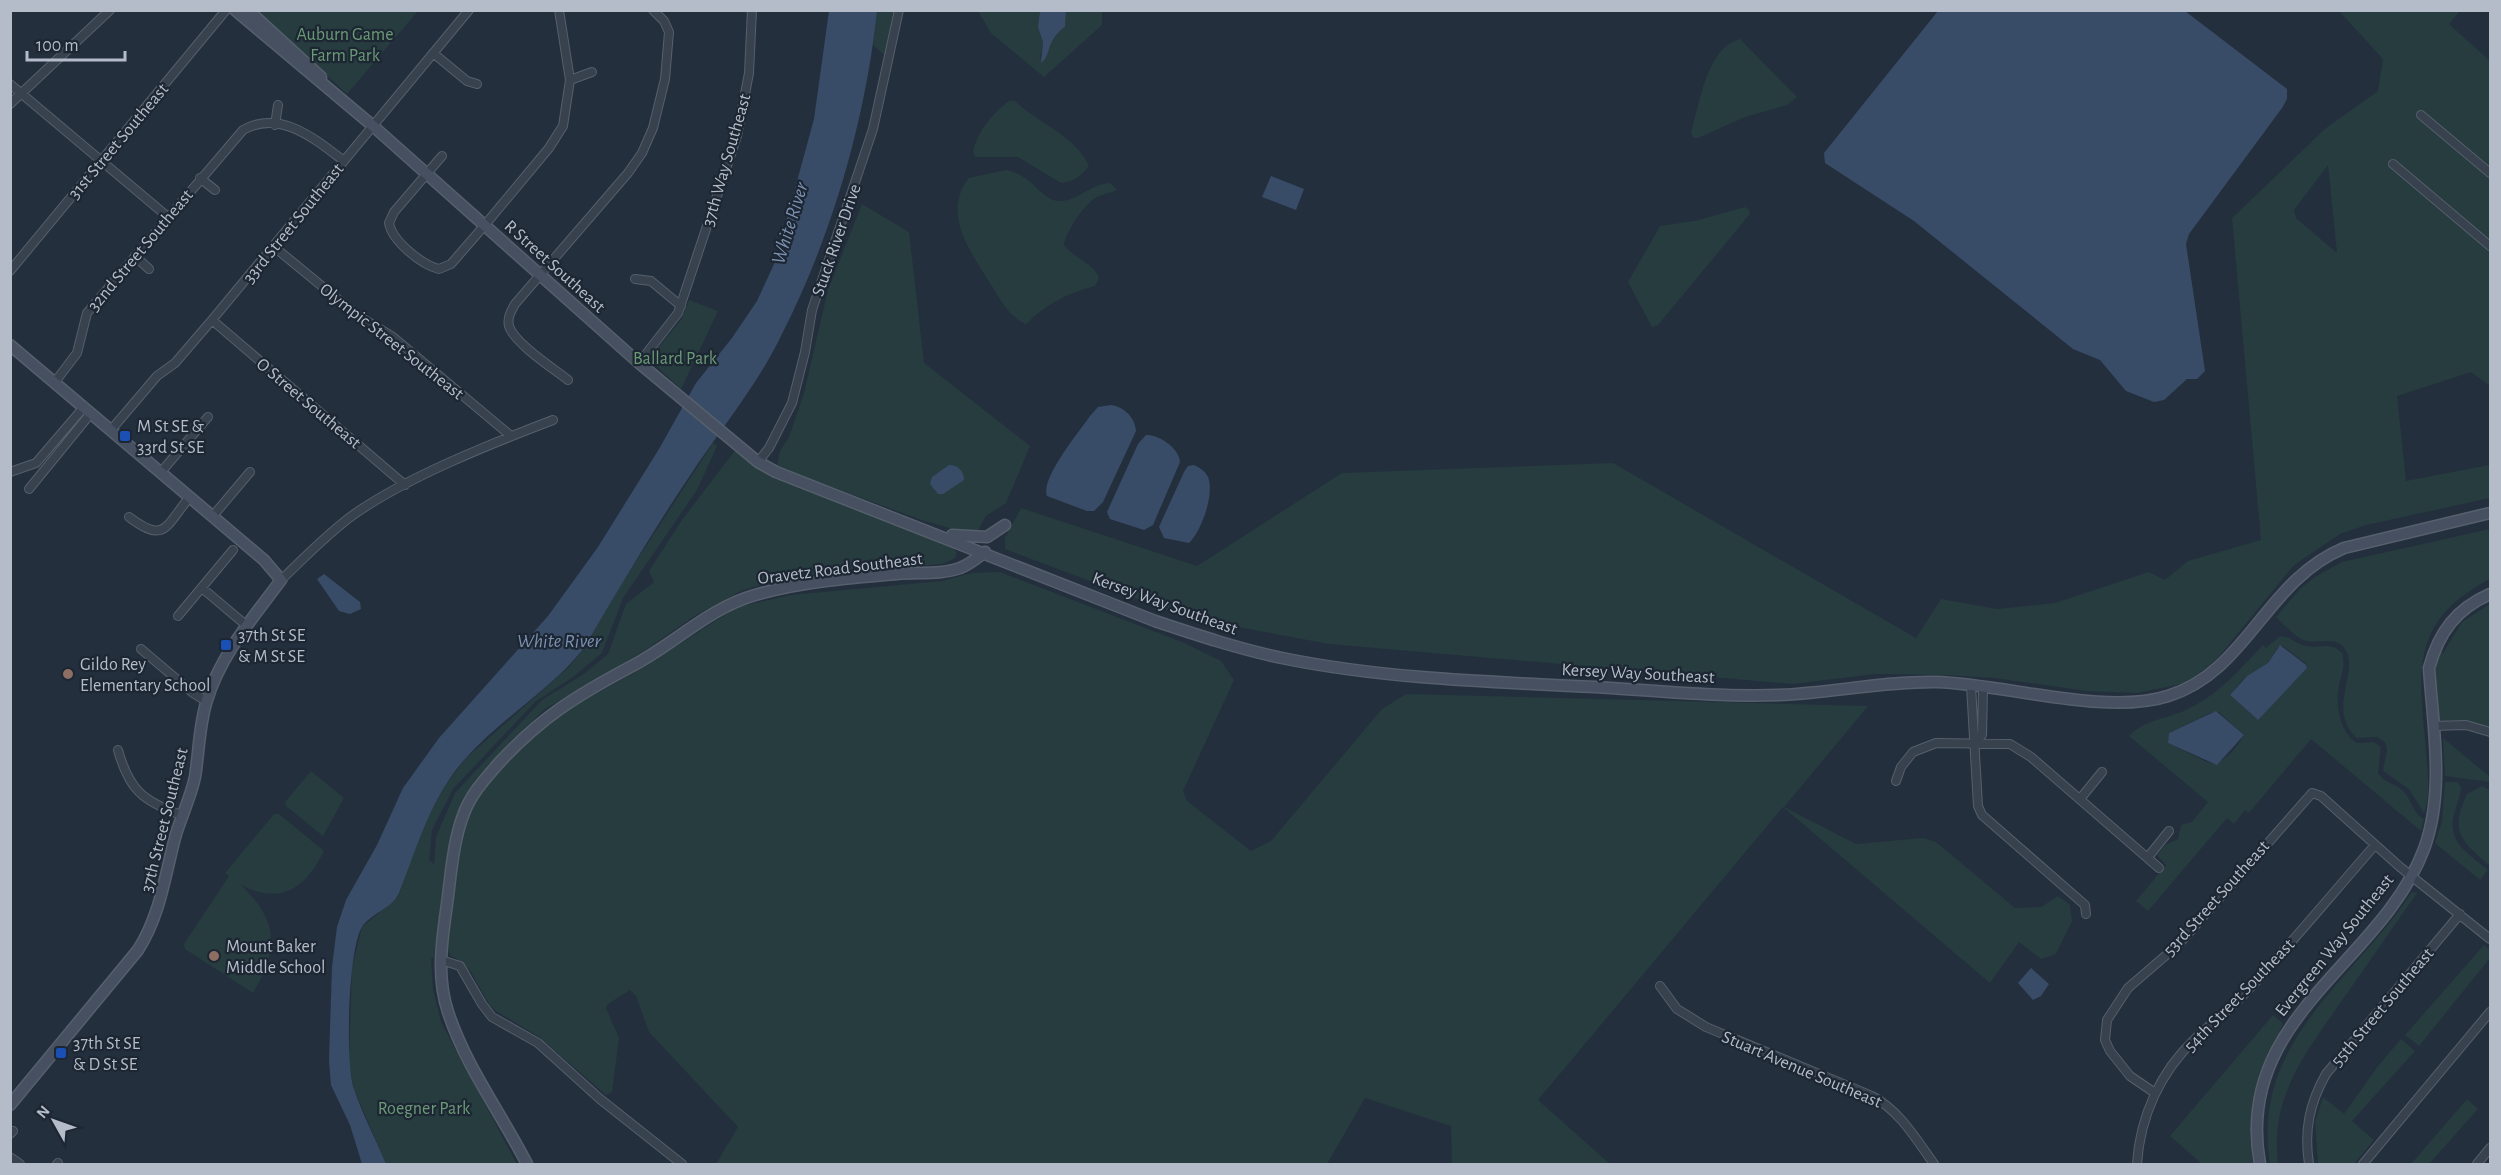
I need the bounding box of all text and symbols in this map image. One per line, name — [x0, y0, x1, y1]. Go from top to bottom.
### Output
scale bar — [27, 24, 124, 62]
park label: Auburn Game Farm Park — [296, 26, 394, 65]
text: 100 m — [36, 37, 79, 55]
street label: 31st Street Southeast — [65, 80, 172, 203]
street label: 37th Way Southeast — [699, 92, 755, 229]
street label: 33rd Street Southeast — [240, 160, 348, 287]
water label: White River — [768, 180, 812, 266]
street label: Stuck River Drive — [809, 182, 865, 299]
street label: 32nd Street Southeast — [85, 186, 197, 315]
street label: R Street Southeast — [501, 217, 608, 317]
street label: Olympic Street Southeast — [316, 280, 467, 404]
park label: Ballard Park — [633, 350, 718, 368]
street label: O Street Southeast — [253, 355, 364, 453]
place label: M St SE & 33rd St SE — [137, 418, 205, 457]
marker: M St SE & 33rd St SE — [118, 429, 132, 443]
street label: Oravetz Road Southeast — [757, 550, 924, 588]
street label: Kersey Way Southeast — [1090, 569, 1240, 639]
place label: 37th St SE & M St SE — [238, 627, 306, 666]
water label: White River — [517, 631, 602, 651]
marker: 37th St SE & M St SE — [219, 638, 233, 652]
place label: Gildo Rey Elementary School — [80, 656, 211, 695]
street label: Kersey Way Southeast — [1561, 661, 1715, 687]
marker: Gildo Rey Elementary School — [61, 667, 75, 681]
street label: 37th Street Southeast — [138, 746, 192, 895]
street label: 53rd Street Southeast — [2160, 837, 2273, 960]
street label: Evergreen Way Southeast — [2272, 871, 2398, 1020]
street label: 54th Street Southeast — [2181, 935, 2298, 1056]
place label: Mount Baker Middle School — [226, 938, 325, 977]
street label: 55th Street Southeast — [2328, 945, 2438, 1070]
marker: Mount Baker Middle School — [207, 949, 221, 963]
street label: Stuart Avenue Southeast — [1719, 1028, 1884, 1112]
place label: 37th St SE & D St SE — [73, 1035, 141, 1074]
marker: 37th St SE & D St SE — [54, 1046, 68, 1060]
north arrow — [24, 1091, 84, 1151]
park label: Roegner Park — [378, 1100, 471, 1118]
text: N — [34, 1103, 53, 1121]

